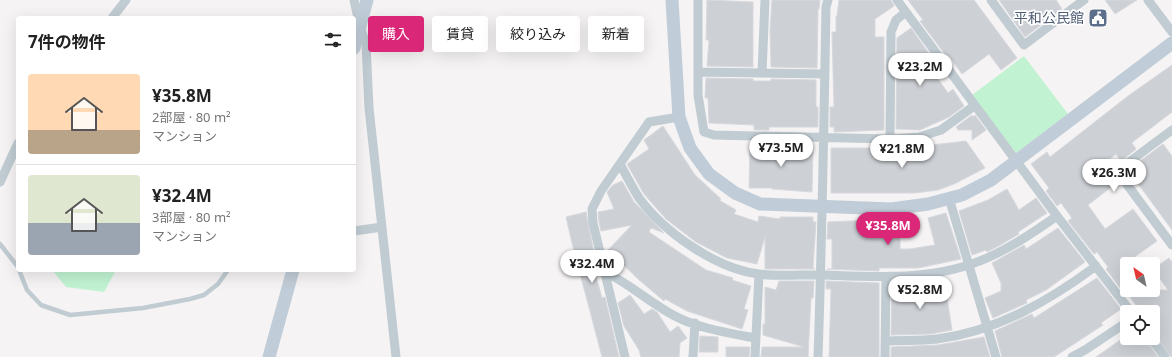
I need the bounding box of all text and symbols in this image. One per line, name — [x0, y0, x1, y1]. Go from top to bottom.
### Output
public building icon: 平和公民館 — [1087, 7, 1109, 29]
place label: 平和公民館 — [1014, 8, 1084, 27]
chip: 購入 — [368, 16, 424, 52]
chip: 賃貸 — [432, 16, 488, 52]
chip: 絞り込み — [496, 16, 580, 52]
chip: 新着 — [588, 16, 644, 52]
icon: filters — [322, 29, 344, 51]
text: 7件の物件 — [28, 30, 106, 53]
pin: ¥23.2M — [887, 53, 953, 87]
text: ¥23.2M — [897, 57, 943, 75]
text: ¥35.8M — [152, 84, 212, 107]
icon: home — [60, 90, 108, 138]
text: 2部屋 · 80 m² — [152, 108, 231, 126]
text: マンション — [152, 127, 217, 145]
pin: ¥73.5M — [748, 134, 814, 168]
pin: ¥21.8M — [869, 135, 935, 169]
text: ¥73.5M — [758, 138, 804, 156]
text: ¥21.8M — [879, 139, 925, 157]
pin: ¥26.3M — [1081, 159, 1147, 193]
text: ¥26.3M — [1091, 163, 1137, 181]
text: ¥32.4M — [152, 184, 212, 207]
icon: home — [60, 191, 108, 239]
text: 3部屋 · 80 m² — [152, 208, 231, 226]
pin: ¥35.8M — [855, 212, 921, 246]
text: ¥35.8M — [865, 216, 911, 234]
text: マンション — [152, 227, 217, 245]
pin: ¥32.4M — [559, 250, 625, 284]
text: ¥32.4M — [569, 254, 615, 272]
north arrow — [1120, 257, 1160, 297]
map controls — [1120, 257, 1160, 345]
pin: ¥52.8M — [887, 276, 953, 310]
text: ¥52.8M — [897, 280, 943, 298]
button: locate — [1120, 305, 1160, 345]

